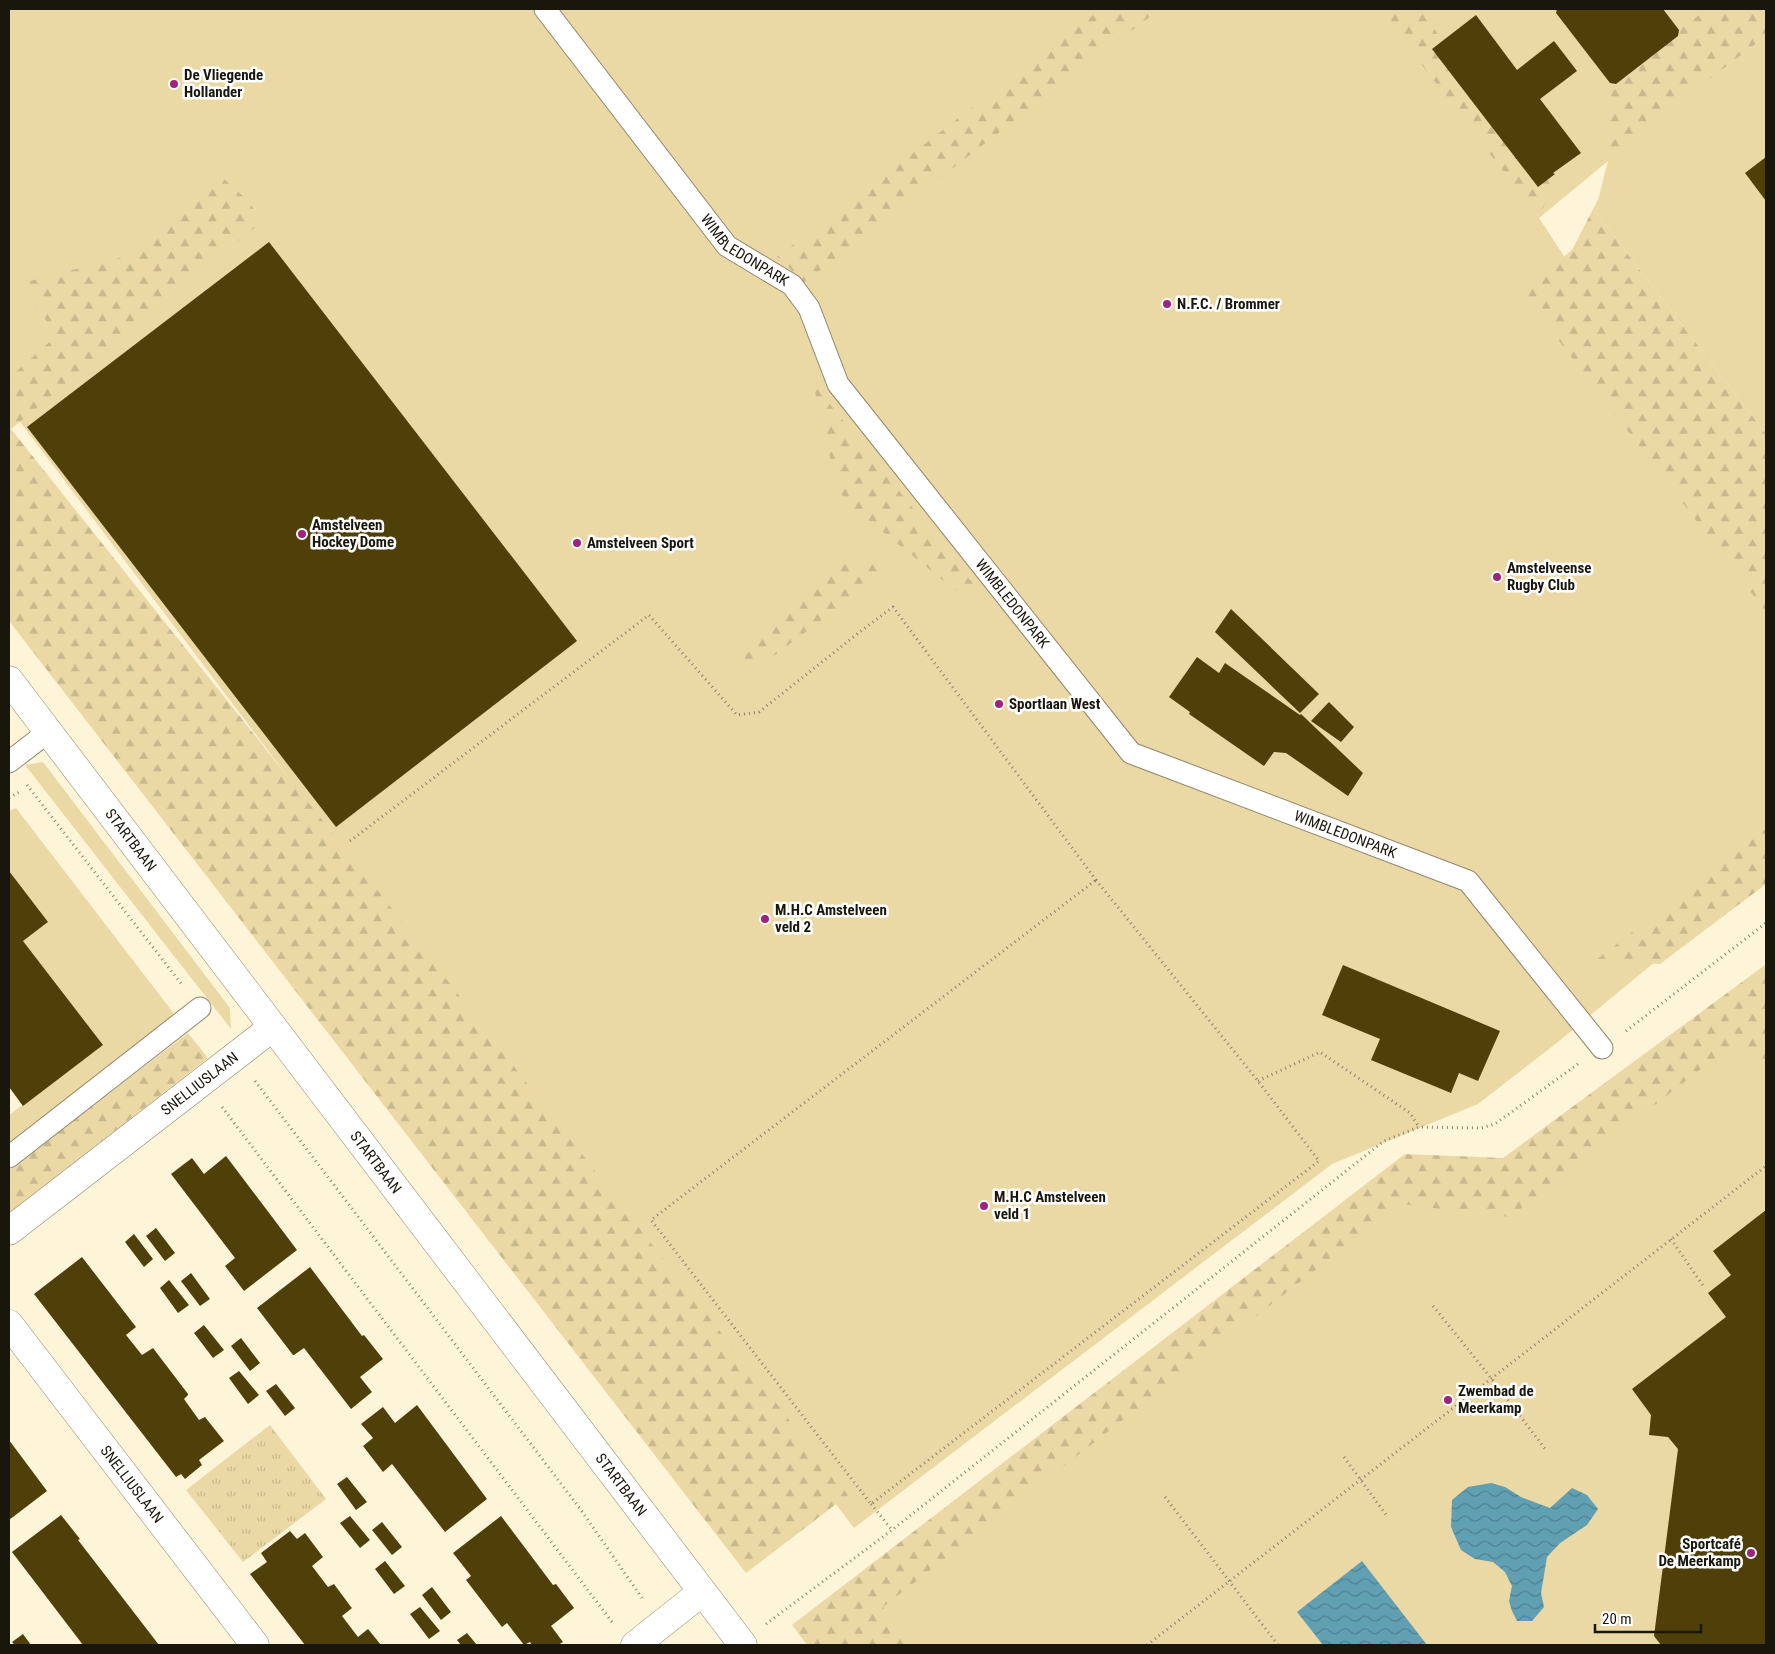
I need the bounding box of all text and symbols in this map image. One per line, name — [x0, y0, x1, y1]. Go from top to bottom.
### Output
place label: De Vliegende Hollander — [184, 66, 263, 101]
marker: De Vliegende Hollander — [168, 78, 180, 90]
street label: WIMBLEDONPARK — [697, 210, 793, 290]
place label: N.F.C. / Brommer — [1177, 295, 1280, 313]
marker: N.F.C. / Brommer — [1161, 298, 1173, 310]
place label: Amstelveen Hockey Dome — [312, 516, 394, 551]
marker: Amstelveen Hockey Dome — [296, 528, 308, 540]
place label: Amstelveen Sport — [587, 534, 694, 552]
marker: Amstelveen Sport — [571, 537, 583, 549]
street label: WIMBLEDONPARK — [972, 556, 1054, 652]
place label: Amstelveense Rugby Club — [1507, 559, 1591, 594]
marker: Amstelveense Rugby Club — [1491, 571, 1503, 583]
place label: Sportlaan West — [1009, 695, 1101, 713]
marker: Sportlaan West — [993, 698, 1005, 710]
street label: STARTBAAN — [101, 805, 160, 875]
street label: WIMBLEDONPARK — [1291, 807, 1400, 862]
place label: M.H.C Amstelveen veld 2 — [775, 901, 887, 936]
marker: M.H.C Amstelveen veld 2 — [759, 913, 771, 925]
street label: SNELLIUSLAAN — [158, 1048, 242, 1119]
street label: STARTBAAN — [346, 1128, 405, 1197]
place label: M.H.C Amstelveen veld 1 — [994, 1188, 1106, 1223]
marker: M.H.C Amstelveen veld 1 — [978, 1200, 990, 1212]
place label: Zwembad de Meerkamp — [1458, 1382, 1534, 1417]
marker: Zwembad de Meerkamp — [1442, 1394, 1454, 1406]
street label: SNELLIUSLAAN — [97, 1442, 167, 1527]
street label: STARTBAAN — [592, 1450, 651, 1519]
place label: Sportcafé De Meerkamp — [1658, 1535, 1741, 1570]
marker: Sportcafé De Meerkamp — [1745, 1547, 1757, 1559]
scale bar — [1595, 1602, 1701, 1634]
text: 20 m — [1602, 1610, 1632, 1628]

